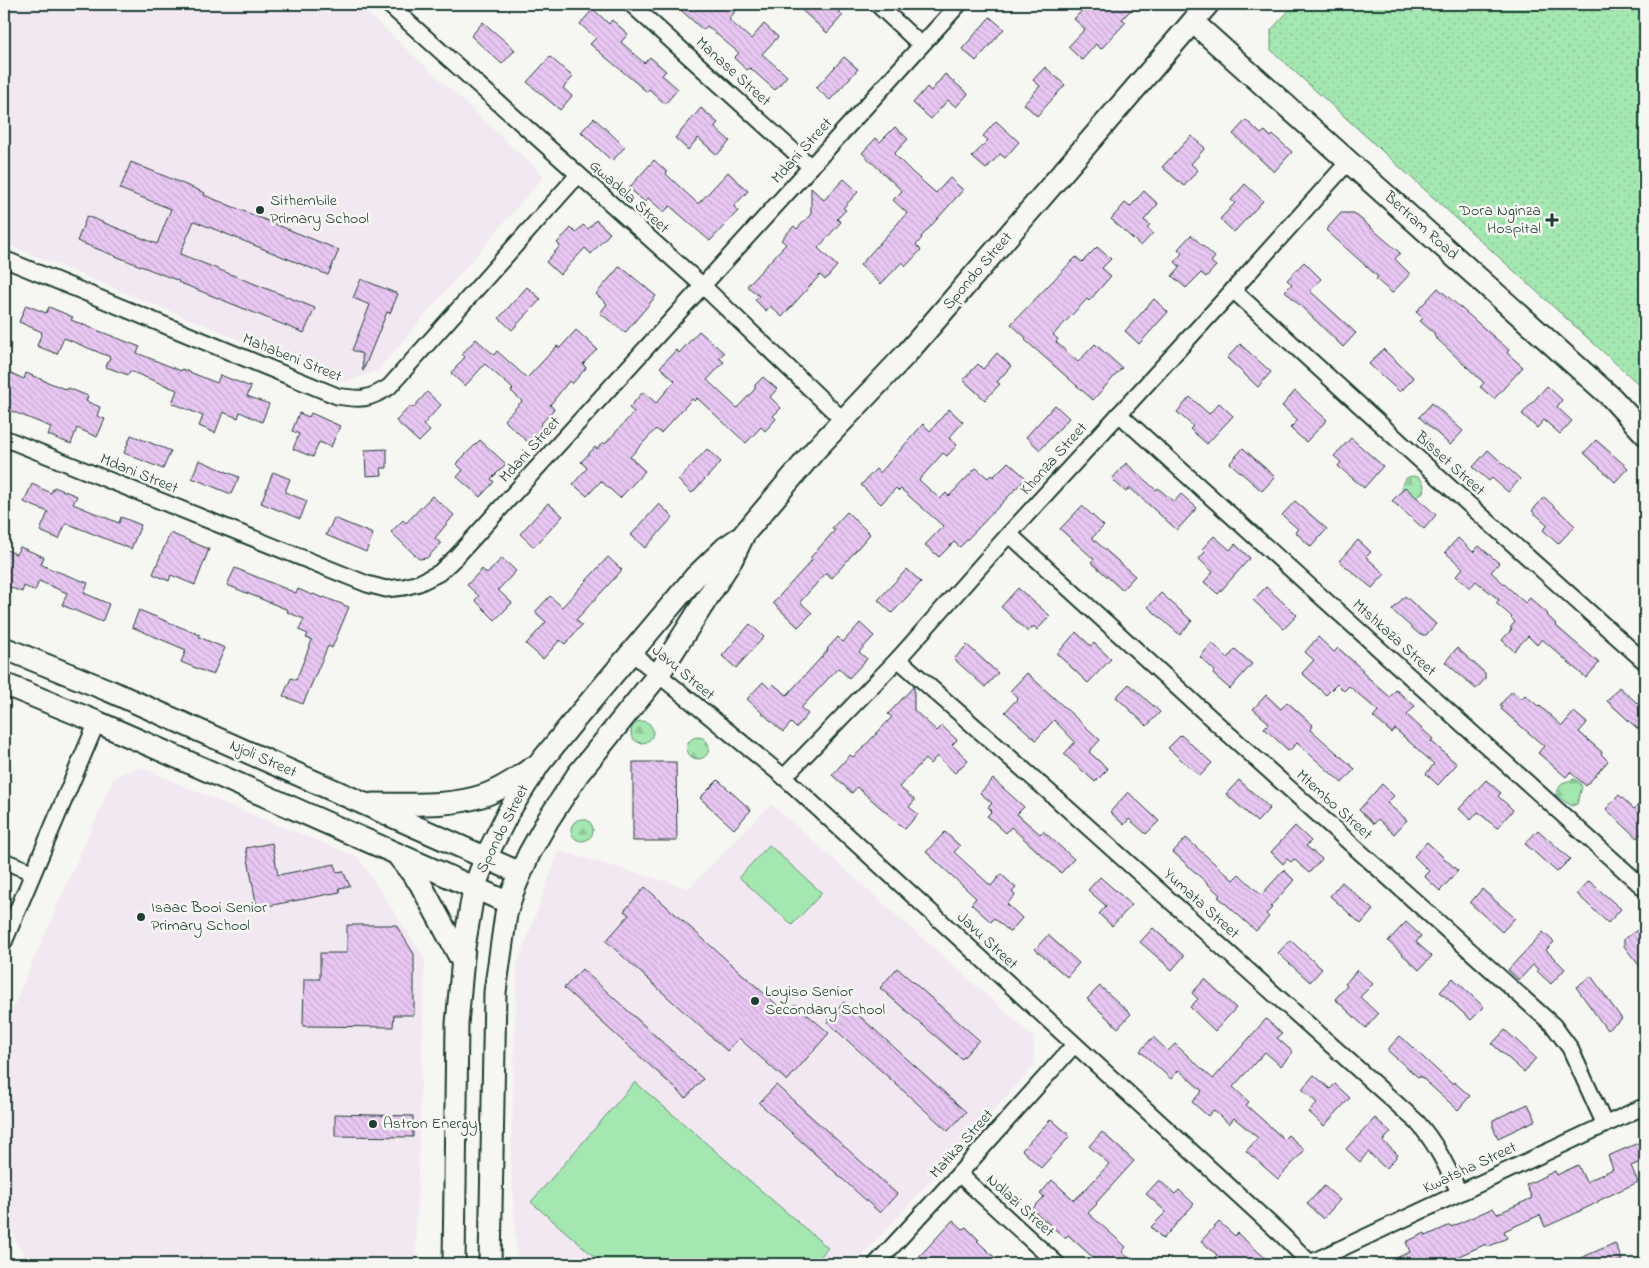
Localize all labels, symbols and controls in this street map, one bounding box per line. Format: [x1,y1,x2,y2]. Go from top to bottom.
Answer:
street label: Manase Street [690,31,777,113]
street label: Mdani Street [766,112,839,190]
street label: Gwadela Street [583,154,675,240]
street label: Bertram Road [1378,185,1464,266]
place label: Sithembile Primary School [270,189,369,231]
place label: Dora Nginza Hospital [1458,199,1541,241]
marker: Sithembile Primary School [254,204,266,216]
marker: Dora Nginza Hospital [1545,213,1559,227]
street label: Spondo Street [937,226,1019,315]
street label: Mahabeni Street [239,327,346,389]
street label: Mdani Street [494,411,567,489]
street label: Khonza Street [1015,417,1094,501]
street label: Bisset Street [1409,425,1491,502]
street label: Mdani Street [96,447,182,501]
street label: Mtshkaza Street [1347,594,1442,683]
street label: Javu Street [646,639,720,707]
street label: Njoli Street [226,734,301,785]
street label: Mtembo Street [1290,764,1378,846]
street label: Spondo Street [470,780,536,878]
street label: Yumata Street [1157,863,1245,945]
place label: Isaac Booi Senior Primary School [151,896,267,938]
street label: Javu Street [951,906,1023,976]
marker: Isaac Booi Senior Primary School [135,911,147,923]
place label: Loyiso Senior Secondary School [765,980,885,1022]
marker: Loyiso Senior Secondary School [749,995,761,1007]
street label: Matika Street [924,1103,1000,1184]
place label: Astron Energy [383,1112,477,1136]
marker: Astron Energy [367,1118,379,1130]
street label: Kwatsha Street [1419,1136,1521,1200]
street label: Ndlazi Street [980,1169,1060,1244]

